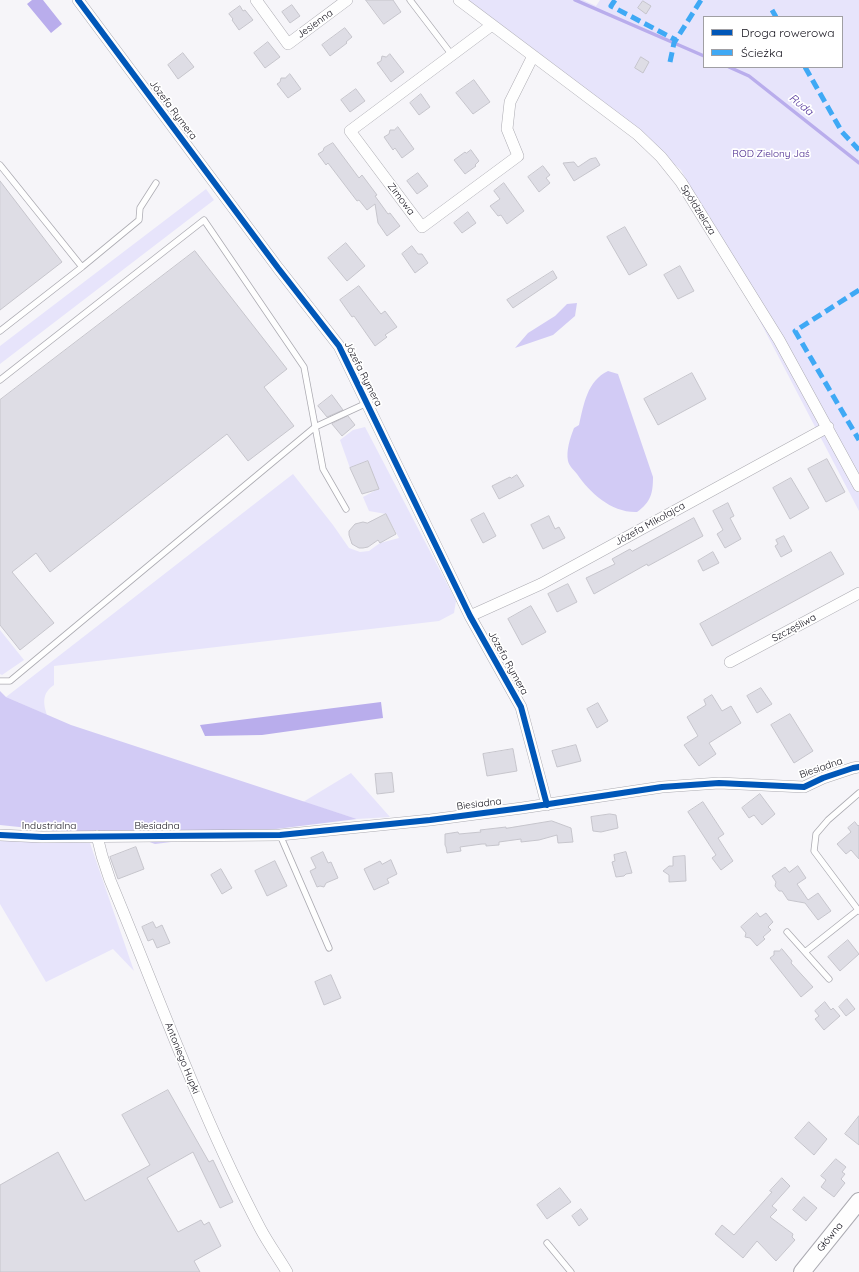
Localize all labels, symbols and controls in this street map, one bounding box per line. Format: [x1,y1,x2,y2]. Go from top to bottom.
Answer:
street label: Jesienna [295,7,335,41]
legend [703,16,843,68]
text: Droga rowerowa [741,25,835,40]
text: Ścieżka [741,45,783,60]
street label: Józefa Rymera [147,78,199,142]
water label: Ruda [786,91,816,119]
park label: ROD Zielony Jaś [732,148,810,160]
street label: Zimowa [385,180,417,218]
street label: Spółdzielcza [678,183,718,237]
street label: Józefa Rymera [341,339,385,409]
street label: Józefa Mikołajca [613,500,687,548]
street label: Szczęśliwa [770,611,818,645]
street label: Józefa Rymera [485,629,531,697]
street label: Biesiadna [798,755,844,781]
street label: Biesiadna [456,795,502,813]
street label: Industrialna [22,820,76,832]
street label: Biesiadna [134,820,180,832]
street label: Antoniego Hupki [162,1020,202,1096]
street label: Główna [814,1220,846,1254]

